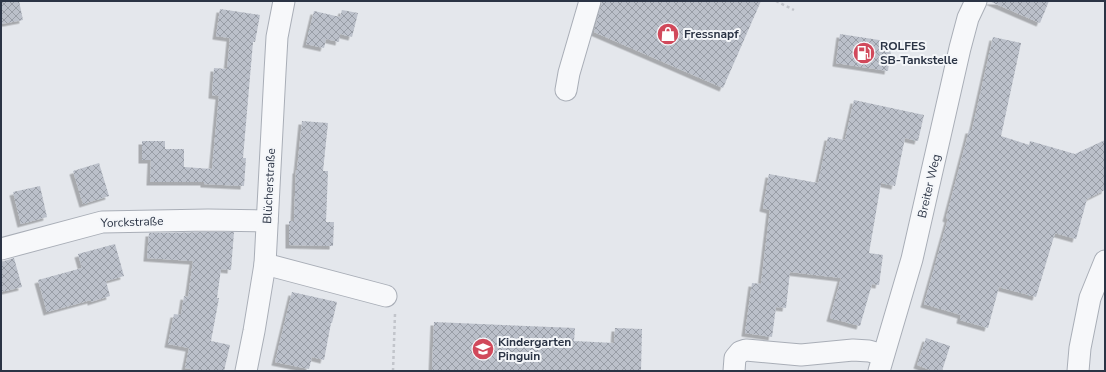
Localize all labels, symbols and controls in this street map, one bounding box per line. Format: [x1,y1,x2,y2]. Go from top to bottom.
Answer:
shop icon: Fressnapf [655,21,681,47]
place label: Fressnapf [684,26,739,42]
place label: ROLFES SB-Tankstelle [880,38,958,68]
fuel station icon: ROLFES SB-Tankstelle [851,40,877,66]
street label: Blücherstraße [259,148,279,224]
street label: Breiter Weg [914,152,944,220]
street label: Yorckstraße [99,213,164,231]
place label: Kindergarten Pinguin [498,334,571,364]
school or university icon: Kindergarten Pinguin [470,336,496,362]

